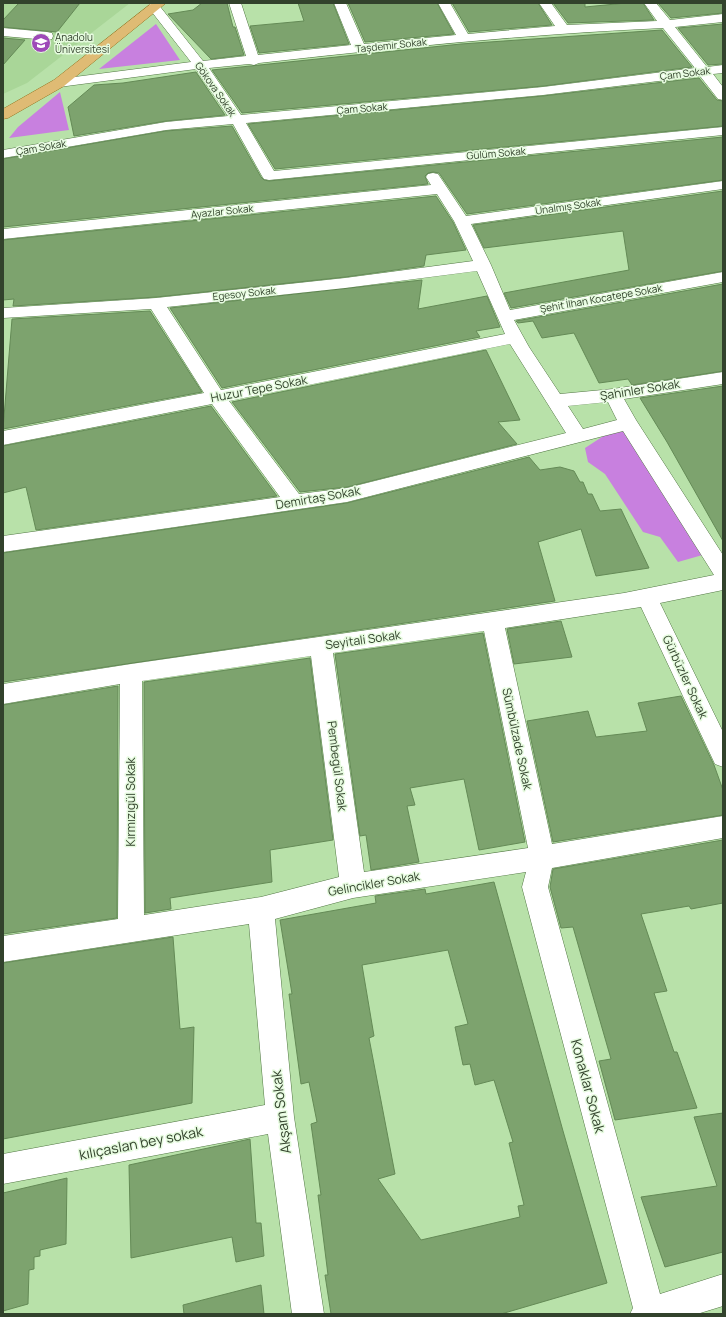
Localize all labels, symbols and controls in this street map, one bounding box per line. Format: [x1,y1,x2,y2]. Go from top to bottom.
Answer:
place label: Anadolu Üniversitesi [55,30,109,56]
school or university icon: Anadolu Üniversitesi [30,32,52,54]
street label: Taşdemir Sokak [355,34,428,56]
street label: Gökova Sokak [192,59,241,120]
street label: Çam Sokak [659,63,712,83]
street label: Çam Sokak [336,99,389,117]
street label: Çam Sokak [15,136,68,158]
street label: Gülüm Sokak [466,143,527,163]
street label: Ünalmış Sokak [534,194,603,218]
street label: Ayazlar Sokak [190,201,255,221]
street label: Şehit İlhan Kocatepe Sokak [539,280,664,316]
street label: Egesoy Sokak [212,283,277,303]
street label: Huzur Tepe Sokak [209,371,310,406]
street label: Şahinler Sokak [599,375,682,404]
street label: Demirtaş Sokak [274,482,362,513]
street label: Seyitali Sokak [324,626,403,653]
street label: Gürbüzler Sokak [659,632,713,722]
street label: Sümbülzade Sokak [498,686,537,793]
street label: Pembegül Sokak [324,720,352,813]
street label: Kırmızıgül Sokak [122,757,139,846]
street label: Gelincikler Sokak [327,867,422,900]
street label: Konaklar Sokak [567,1037,610,1136]
street label: Akşam Sokak [266,1068,295,1155]
street label: kılıçaslan bey sokak [77,1121,205,1164]

